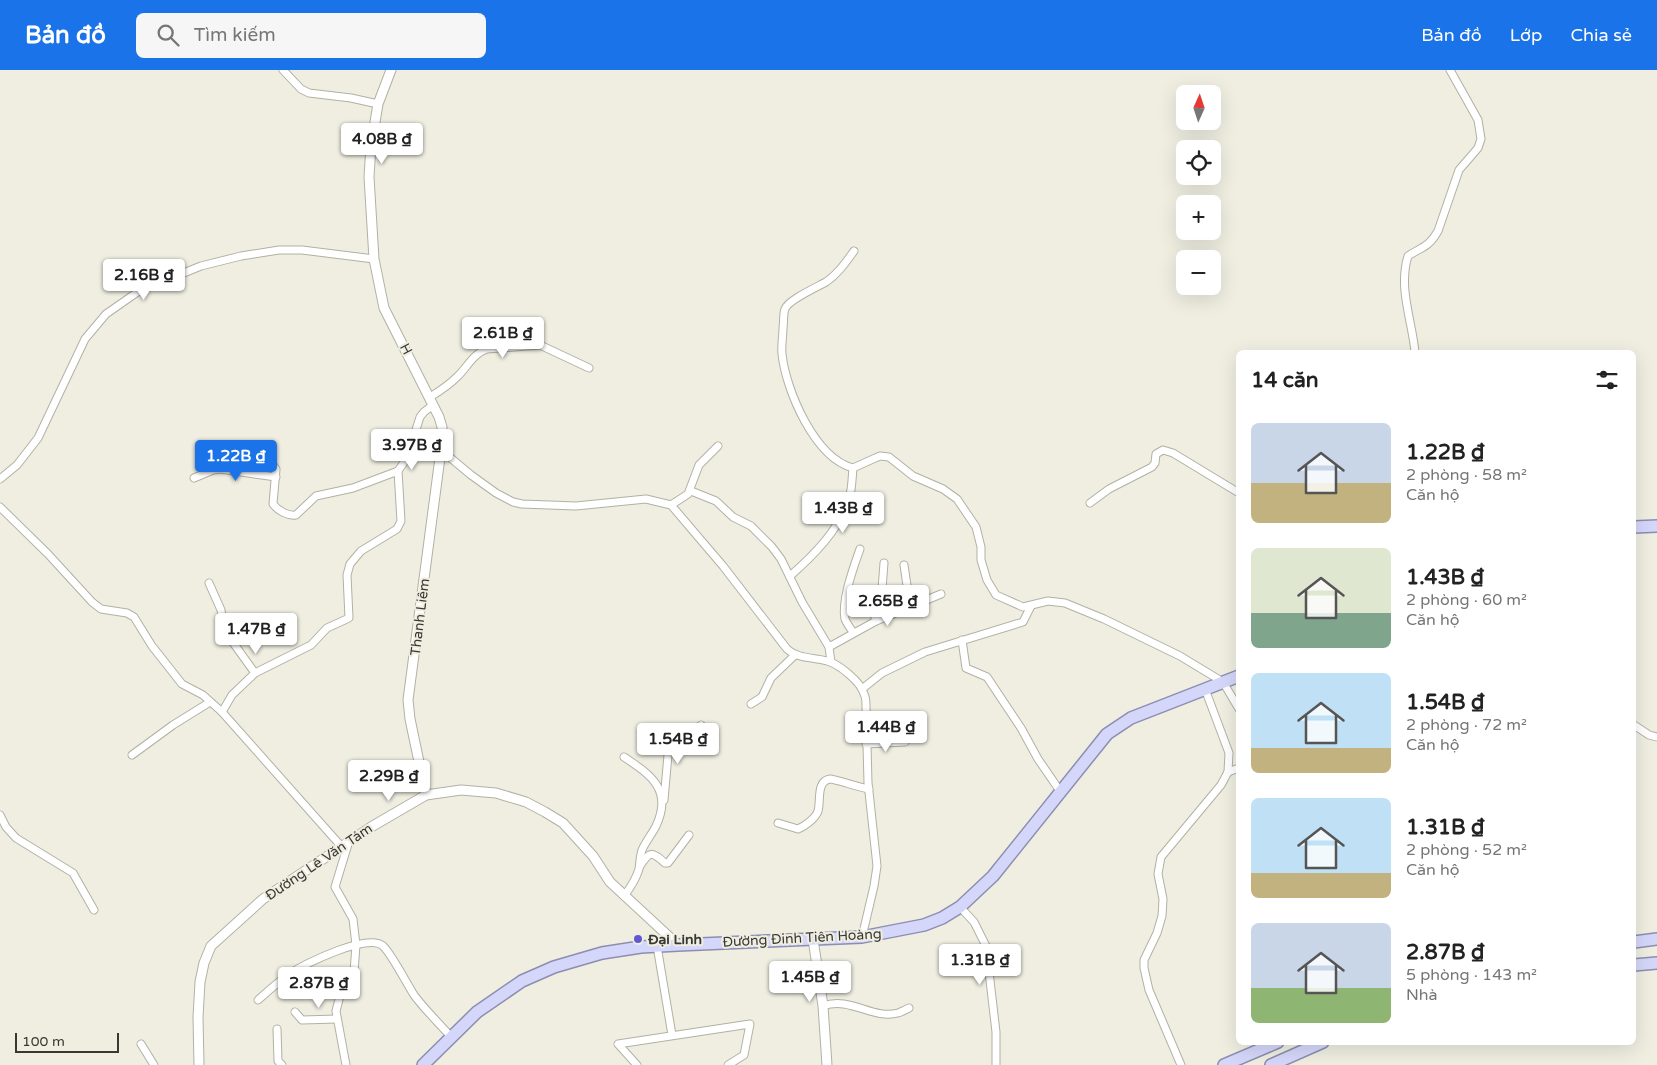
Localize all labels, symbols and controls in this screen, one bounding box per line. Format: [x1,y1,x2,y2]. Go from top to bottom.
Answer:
search box [136,13,486,58]
text: Bản đồ [25,21,106,50]
icon: search [154,21,182,49]
text: Tìm kiếm [194,24,276,46]
text: Bản đồ [1421,24,1482,46]
text: Lớp [1510,24,1542,46]
text: Chia sẻ [1570,24,1632,46]
north arrow [1176,85,1221,130]
map controls [1176,85,1221,295]
pin: 4.08B ₫ [336,122,428,165]
text: 4.08B ₫ [352,129,412,149]
button: locate [1176,140,1221,185]
button: + [1176,195,1221,240]
button: − [1176,250,1221,295]
pin: 2.16B ₫ [98,258,190,301]
text: 2.16B ₫ [114,265,174,285]
pin: 2.61B ₫ [457,316,549,359]
text: 2.61B ₫ [473,323,533,343]
street label: H [396,340,416,358]
icon: filters [1593,366,1621,394]
text: 14 căn [1251,368,1319,393]
pin: 3.97B ₫ [366,428,458,471]
text: 3.97B ₫ [382,435,442,455]
pin: 1.22B ₫ [190,440,282,482]
text: 1.22B ₫ [1406,440,1485,465]
icon: home [1291,443,1351,503]
text: 1.22B ₫ [206,446,266,466]
text: 2 phòng · 58 m² [1406,465,1527,485]
text: Căn hộ [1406,485,1460,505]
pin: 1.43B ₫ [797,492,889,534]
text: 1.43B ₫ [813,498,873,518]
text: 1.43B ₫ [1406,565,1484,590]
icon: home [1291,568,1351,628]
street label: Thanh Liêm [407,577,433,657]
pin: 2.65B ₫ [842,584,934,627]
text: 2 phòng · 60 m² [1406,590,1527,610]
text: 2.65B ₫ [858,591,918,611]
text: Căn hộ [1406,610,1460,630]
pin: 1.47B ₫ [210,612,302,655]
text: 1.47B ₫ [226,619,286,639]
text: 1.54B ₫ [1406,690,1485,715]
icon: home [1291,693,1351,753]
pin: 1.44B ₫ [840,710,932,753]
text: 2 phòng · 72 m² [1406,715,1527,735]
text: 1.44B ₫ [856,717,916,737]
pin: 1.54B ₫ [632,722,724,765]
text: 1.54B ₫ [648,729,708,749]
text: Căn hộ [1406,735,1460,755]
pin: 2.29B ₫ [343,760,435,802]
text: 2.29B ₫ [359,766,419,786]
text: 1.31B ₫ [1406,815,1485,840]
icon: home [1291,818,1351,878]
street label: Đường Lê Văn Tám [262,820,376,904]
text: 2 phòng · 52 m² [1406,840,1527,860]
text: Căn hộ [1406,860,1460,880]
street label: Đường Đinh Tiên Hoàng [722,925,882,951]
place label: Đại Linh [647,931,702,948]
marker: Đại Linh [632,933,644,945]
text: 2.87B ₫ [1406,940,1485,965]
icon: home [1291,943,1351,1003]
pin: 1.31B ₫ [934,944,1026,986]
text: 1.31B ₫ [950,950,1010,970]
pin: 1.45B ₫ [764,960,856,1003]
text: 5 phòng · 143 m² [1406,965,1537,985]
pin: 2.87B ₫ [273,966,365,1009]
text: 1.45B ₫ [780,967,840,987]
text: 2.87B ₫ [289,973,349,993]
text: Nhà [1406,985,1437,1005]
scale bar [15,1030,119,1053]
text: 100 m [22,1033,65,1050]

